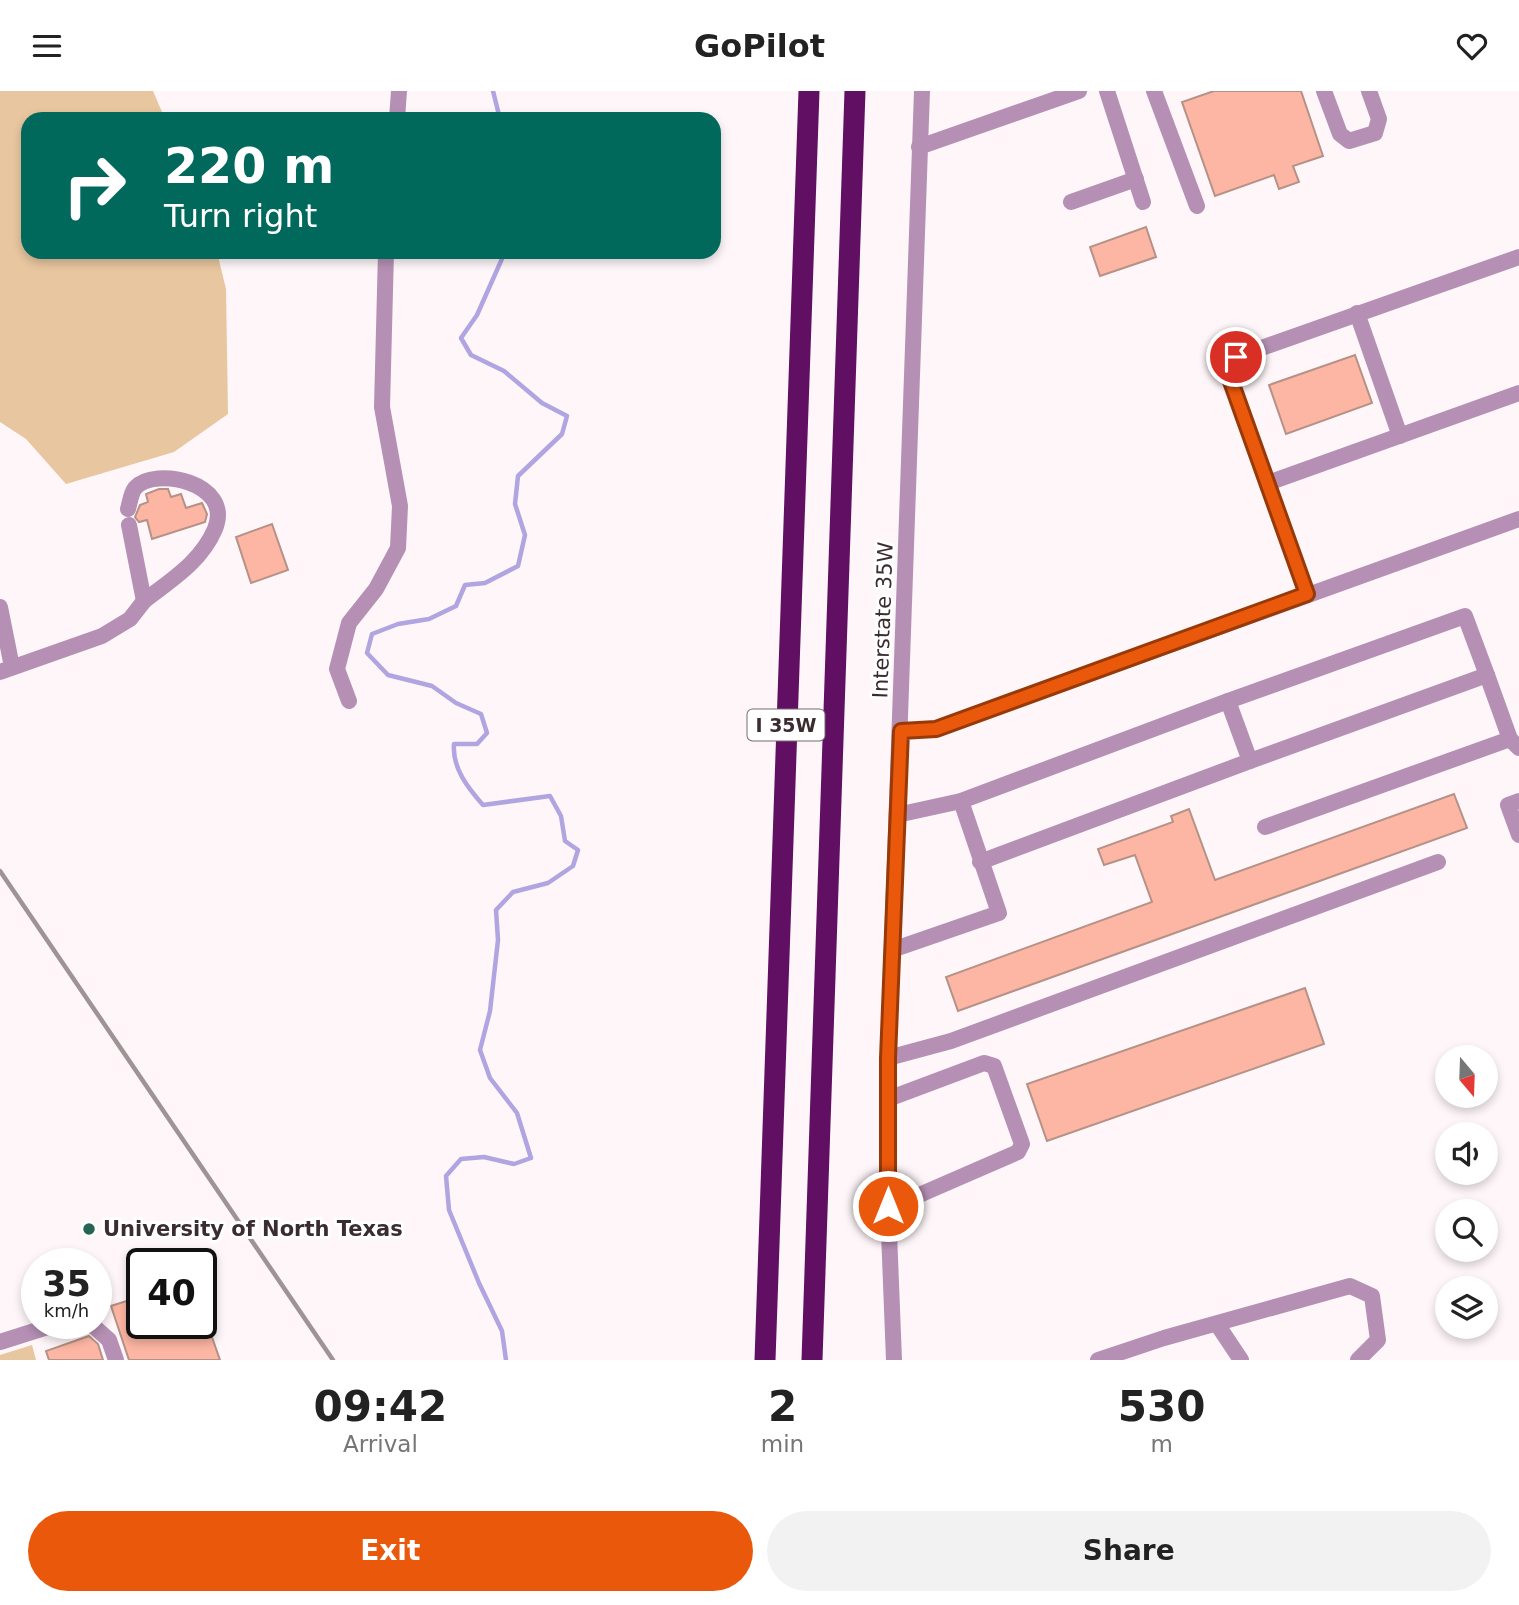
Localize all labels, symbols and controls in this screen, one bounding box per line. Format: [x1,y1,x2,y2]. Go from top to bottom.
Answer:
icon: menu [28,27,66,65]
text: GoPilot [694,27,825,65]
icon: heart [1453,27,1491,65]
text: 220 m [164,138,334,195]
icon: right [49,140,140,231]
text: Turn right [164,197,317,235]
pin [1206,327,1266,387]
icon: arrive [1217,338,1255,376]
street label: Interstate 35W [868,541,898,699]
road number: I 35W [748,709,824,741]
north arrow [1435,1045,1498,1108]
map controls [1435,1045,1498,1339]
button: sound [1435,1122,1498,1185]
position arrow [851,1169,925,1243]
button: search [1435,1199,1498,1262]
place label: University of North Texas [103,1217,403,1241]
marker: University of North Texas [81,1221,97,1237]
speed limit sign: 40 [126,1248,217,1339]
text: 35 [42,1264,91,1304]
button: layers [1435,1276,1498,1339]
text: km/h [44,1300,89,1321]
text: 09:42 [314,1382,447,1431]
text: 2 [768,1382,797,1431]
text: 530 [1118,1382,1205,1431]
text: Arrival [343,1431,418,1457]
text: min [761,1431,804,1457]
text: m [1150,1431,1173,1457]
button: Exit [28,1511,753,1591]
button: Share [767,1511,1491,1591]

